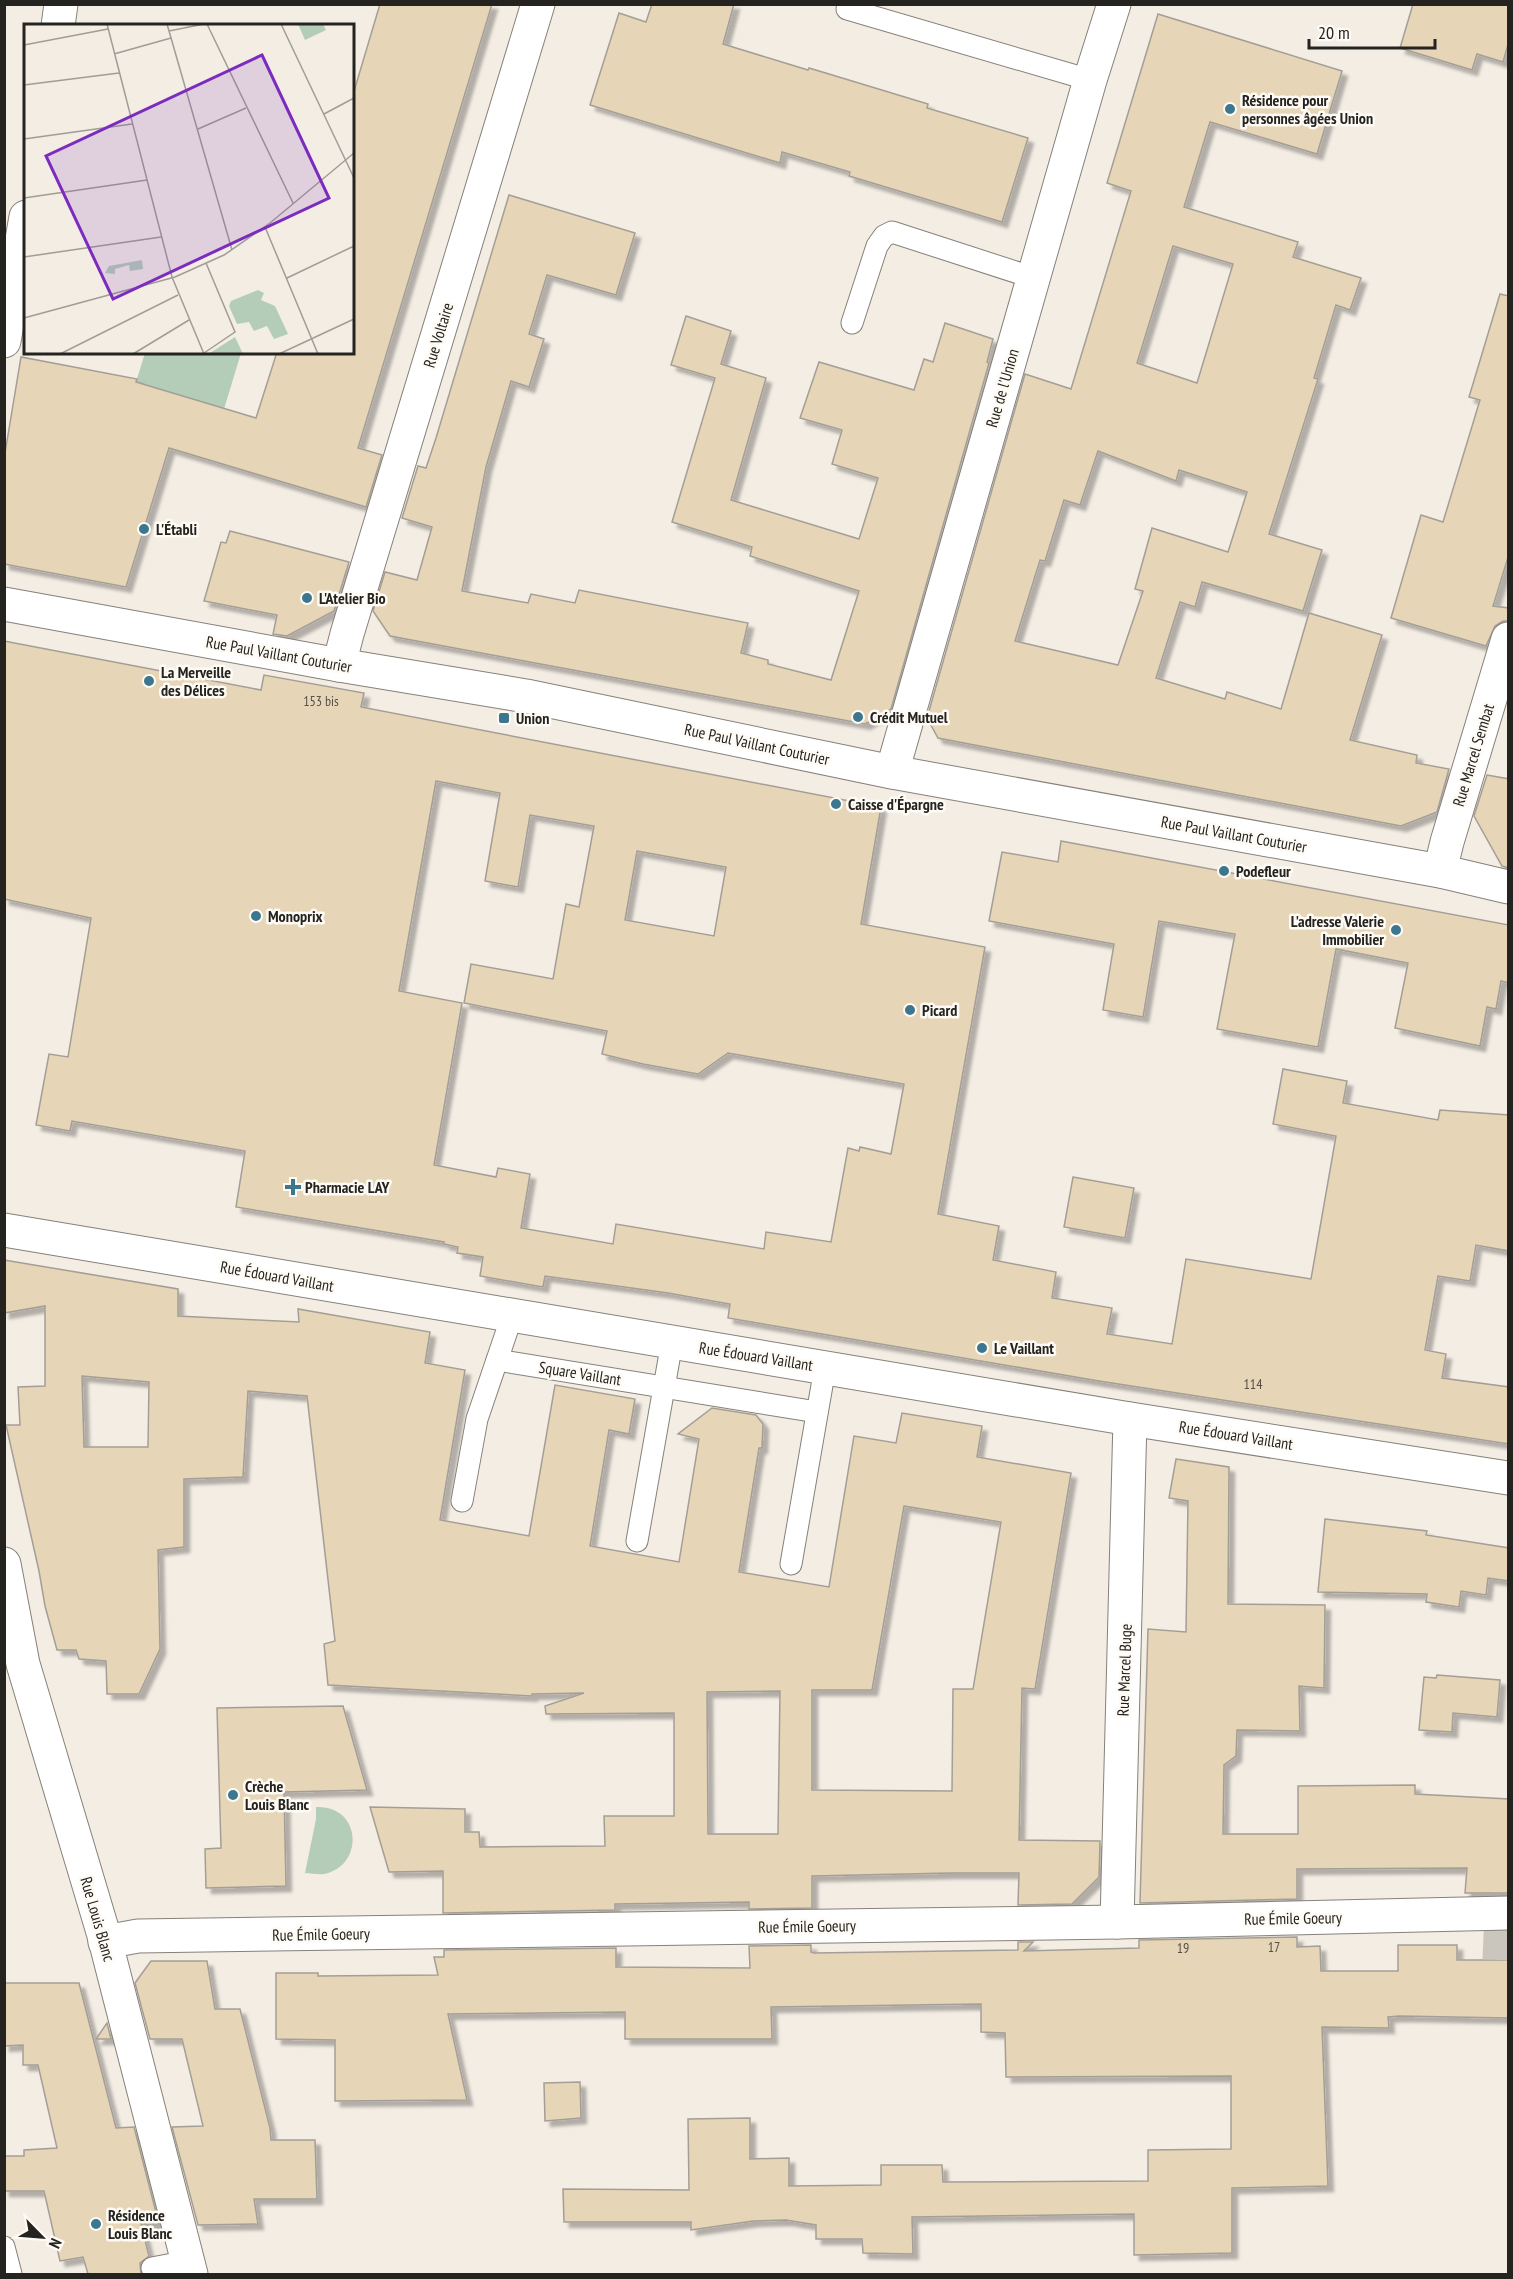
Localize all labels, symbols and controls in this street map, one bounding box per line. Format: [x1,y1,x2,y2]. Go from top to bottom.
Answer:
scale bar [1309,12,1435,50]
text: 20 m [1318,21,1350,44]
inset map [24,24,354,354]
place label: Résidence pour personnes âgées Union [1242,90,1373,128]
marker: Résidence pour personnes âgées Union [1223,102,1237,116]
street label: Rue Voltaire [419,300,457,370]
street label: Rue de l'Union [981,346,1023,430]
place label: L'Établi [156,519,197,539]
marker: L'Établi [137,522,151,536]
place label: L'Atelier Bio [319,588,386,608]
marker: L'Atelier Bio [300,591,314,605]
street label: Rue Paul Vaillant Couturier [205,631,354,677]
place label: La Merveille des Délices [161,662,231,700]
marker: La Merveille des Délices [142,674,156,688]
house number: 153 bis [303,692,339,710]
street label: Rue Marcel Sembat [1448,701,1498,809]
place label: Crédit Mutuel [870,707,948,727]
place label: Union [516,708,549,728]
marker: Crédit Mutuel [851,710,865,724]
marker: Union [497,711,511,725]
street label: Rue Paul Vaillant Couturier [683,719,832,769]
place label: Caisse d'Épargne [848,794,944,814]
marker: Caisse d'Épargne [829,797,843,811]
street label: Rue Paul Vaillant Couturier [1160,811,1309,857]
place label: Podefleur [1236,861,1291,881]
marker: Podefleur [1217,864,1231,878]
place label: Monoprix [268,906,323,926]
marker: Monoprix [249,909,263,923]
place label: L'adresse Valerie Immobilier [1291,911,1384,949]
marker: L'adresse Valerie Immobilier [1389,923,1403,937]
place label: Picard [922,1000,957,1020]
marker: Picard [903,1003,917,1017]
place label: Pharmacie LAY [305,1177,389,1197]
marker: Pharmacie LAY [286,1180,300,1194]
street label: Rue Édouard Vaillant [219,1256,336,1296]
street label: Rue Édouard Vaillant [698,1337,815,1375]
place label: Le Vaillant [994,1338,1054,1358]
marker: Le Vaillant [975,1341,989,1355]
street label: Square Vaillant [537,1357,623,1389]
house number: 114 [1244,1375,1263,1393]
street label: Rue Édouard Vaillant [1178,1416,1295,1454]
street label: Rue Marcel Buge [1112,1623,1136,1717]
place label: Crèche Louis Blanc [245,1776,310,1814]
marker: Crèche Louis Blanc [226,1788,240,1802]
street label: Rue Louis Blanc [76,1874,120,1964]
street label: Rue Émile Goeury [1244,1907,1342,1929]
street label: Rue Émile Goeury [758,1915,856,1937]
street label: Rue Émile Goeury [272,1923,370,1945]
house number: 17 [1268,1938,1280,1956]
house number: 19 [1177,1939,1189,1957]
place label: Résidence Louis Blanc [108,2205,173,2243]
north arrow [12,2207,72,2267]
marker: Résidence Louis Blanc [89,2217,103,2231]
text: N [45,2235,66,2251]

